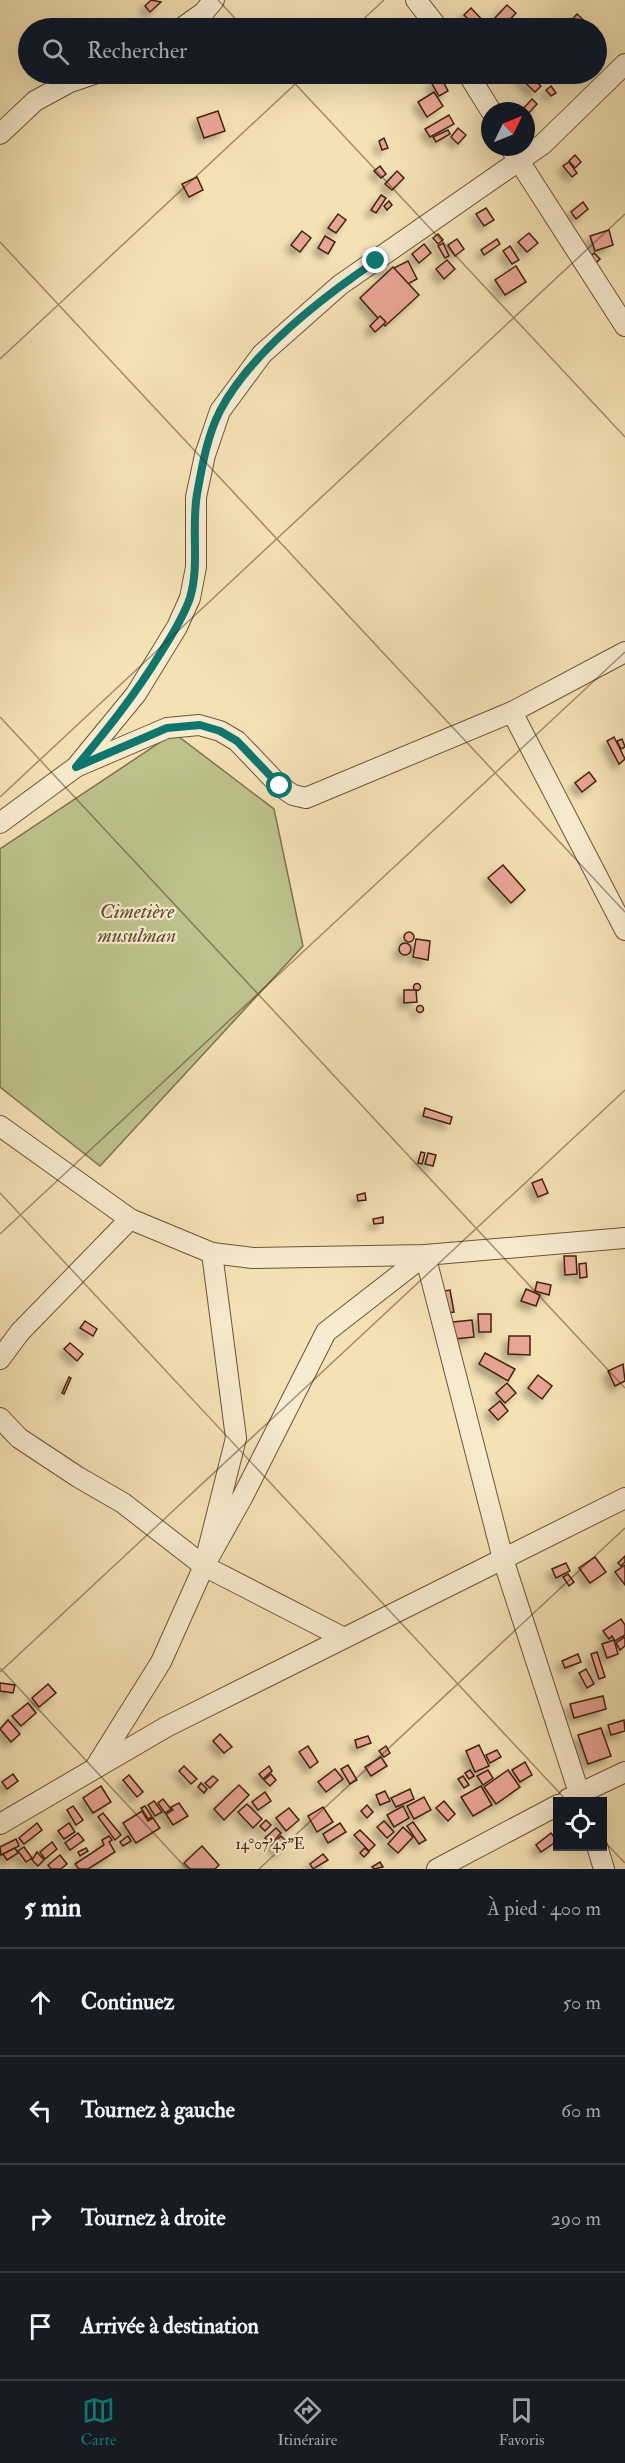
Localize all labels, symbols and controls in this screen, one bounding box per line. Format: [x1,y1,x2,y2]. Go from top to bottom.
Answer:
search box [18,18,607,84]
icon: search [39,35,72,68]
text: Rechercher [87,37,187,65]
north arrow [481,102,535,156]
route end [362,247,388,273]
route start [266,772,292,798]
park label: Cimetière musulman [98,898,176,949]
map controls [553,1797,607,1851]
button: locate [553,1797,607,1851]
text: 14°07'45"E [235,1835,305,1854]
text: 5 min [24,1892,81,1924]
text: À pied · 400 m [487,1896,601,1921]
icon: ahead [24,1986,57,2019]
text: Continuez [81,1988,174,2016]
text: 50 m [562,1990,601,2015]
icon: left [24,2094,57,2127]
text: Tournez à gauche [81,2096,235,2124]
text: 60 m [561,2098,601,2123]
icon: right [24,2202,57,2235]
text: Tournez à droite [81,2204,226,2232]
text: 290 m [551,2206,601,2231]
icon: arrive [24,2310,57,2343]
text: Arrivée à destination [81,2312,259,2340]
tab: Carte [80,2394,117,2450]
tab: Itinéraire [277,2394,337,2450]
tab: Favoris [498,2394,545,2450]

